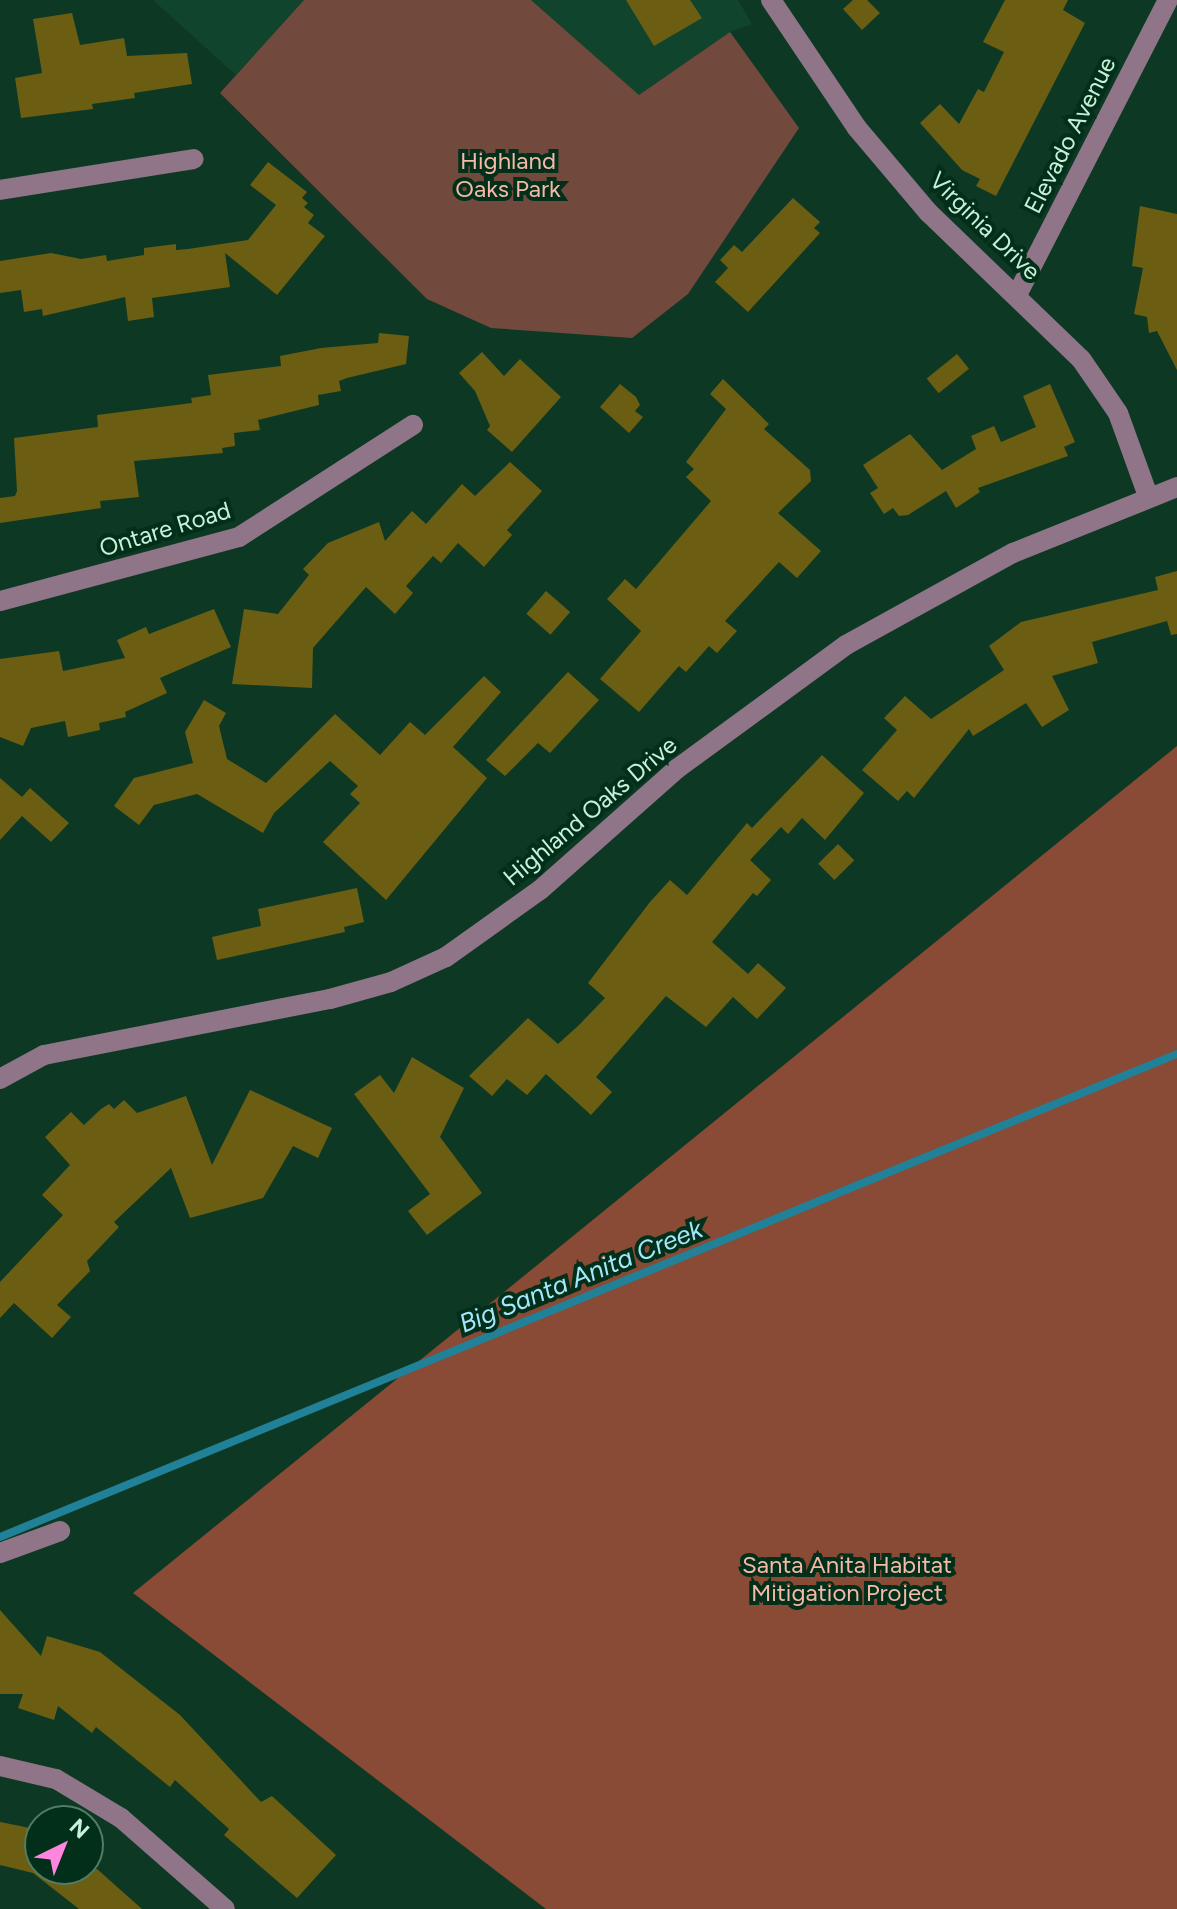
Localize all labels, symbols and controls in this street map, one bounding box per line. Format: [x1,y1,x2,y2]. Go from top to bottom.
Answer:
street label: Elevado Avenue [1018,52,1122,218]
park label: Highland Oaks Park [455,147,561,203]
street label: Virginia Drive [924,166,1046,286]
street label: Ontare Road [96,495,234,563]
street label: Highland Oaks Drive [498,730,682,892]
water label: Big Santa Anita Creek [455,1214,707,1340]
park label: Santa Anita Habitat Mitigation Project [742,1551,952,1607]
north arrow [24,1805,104,1885]
text: N [64,1813,95,1844]

